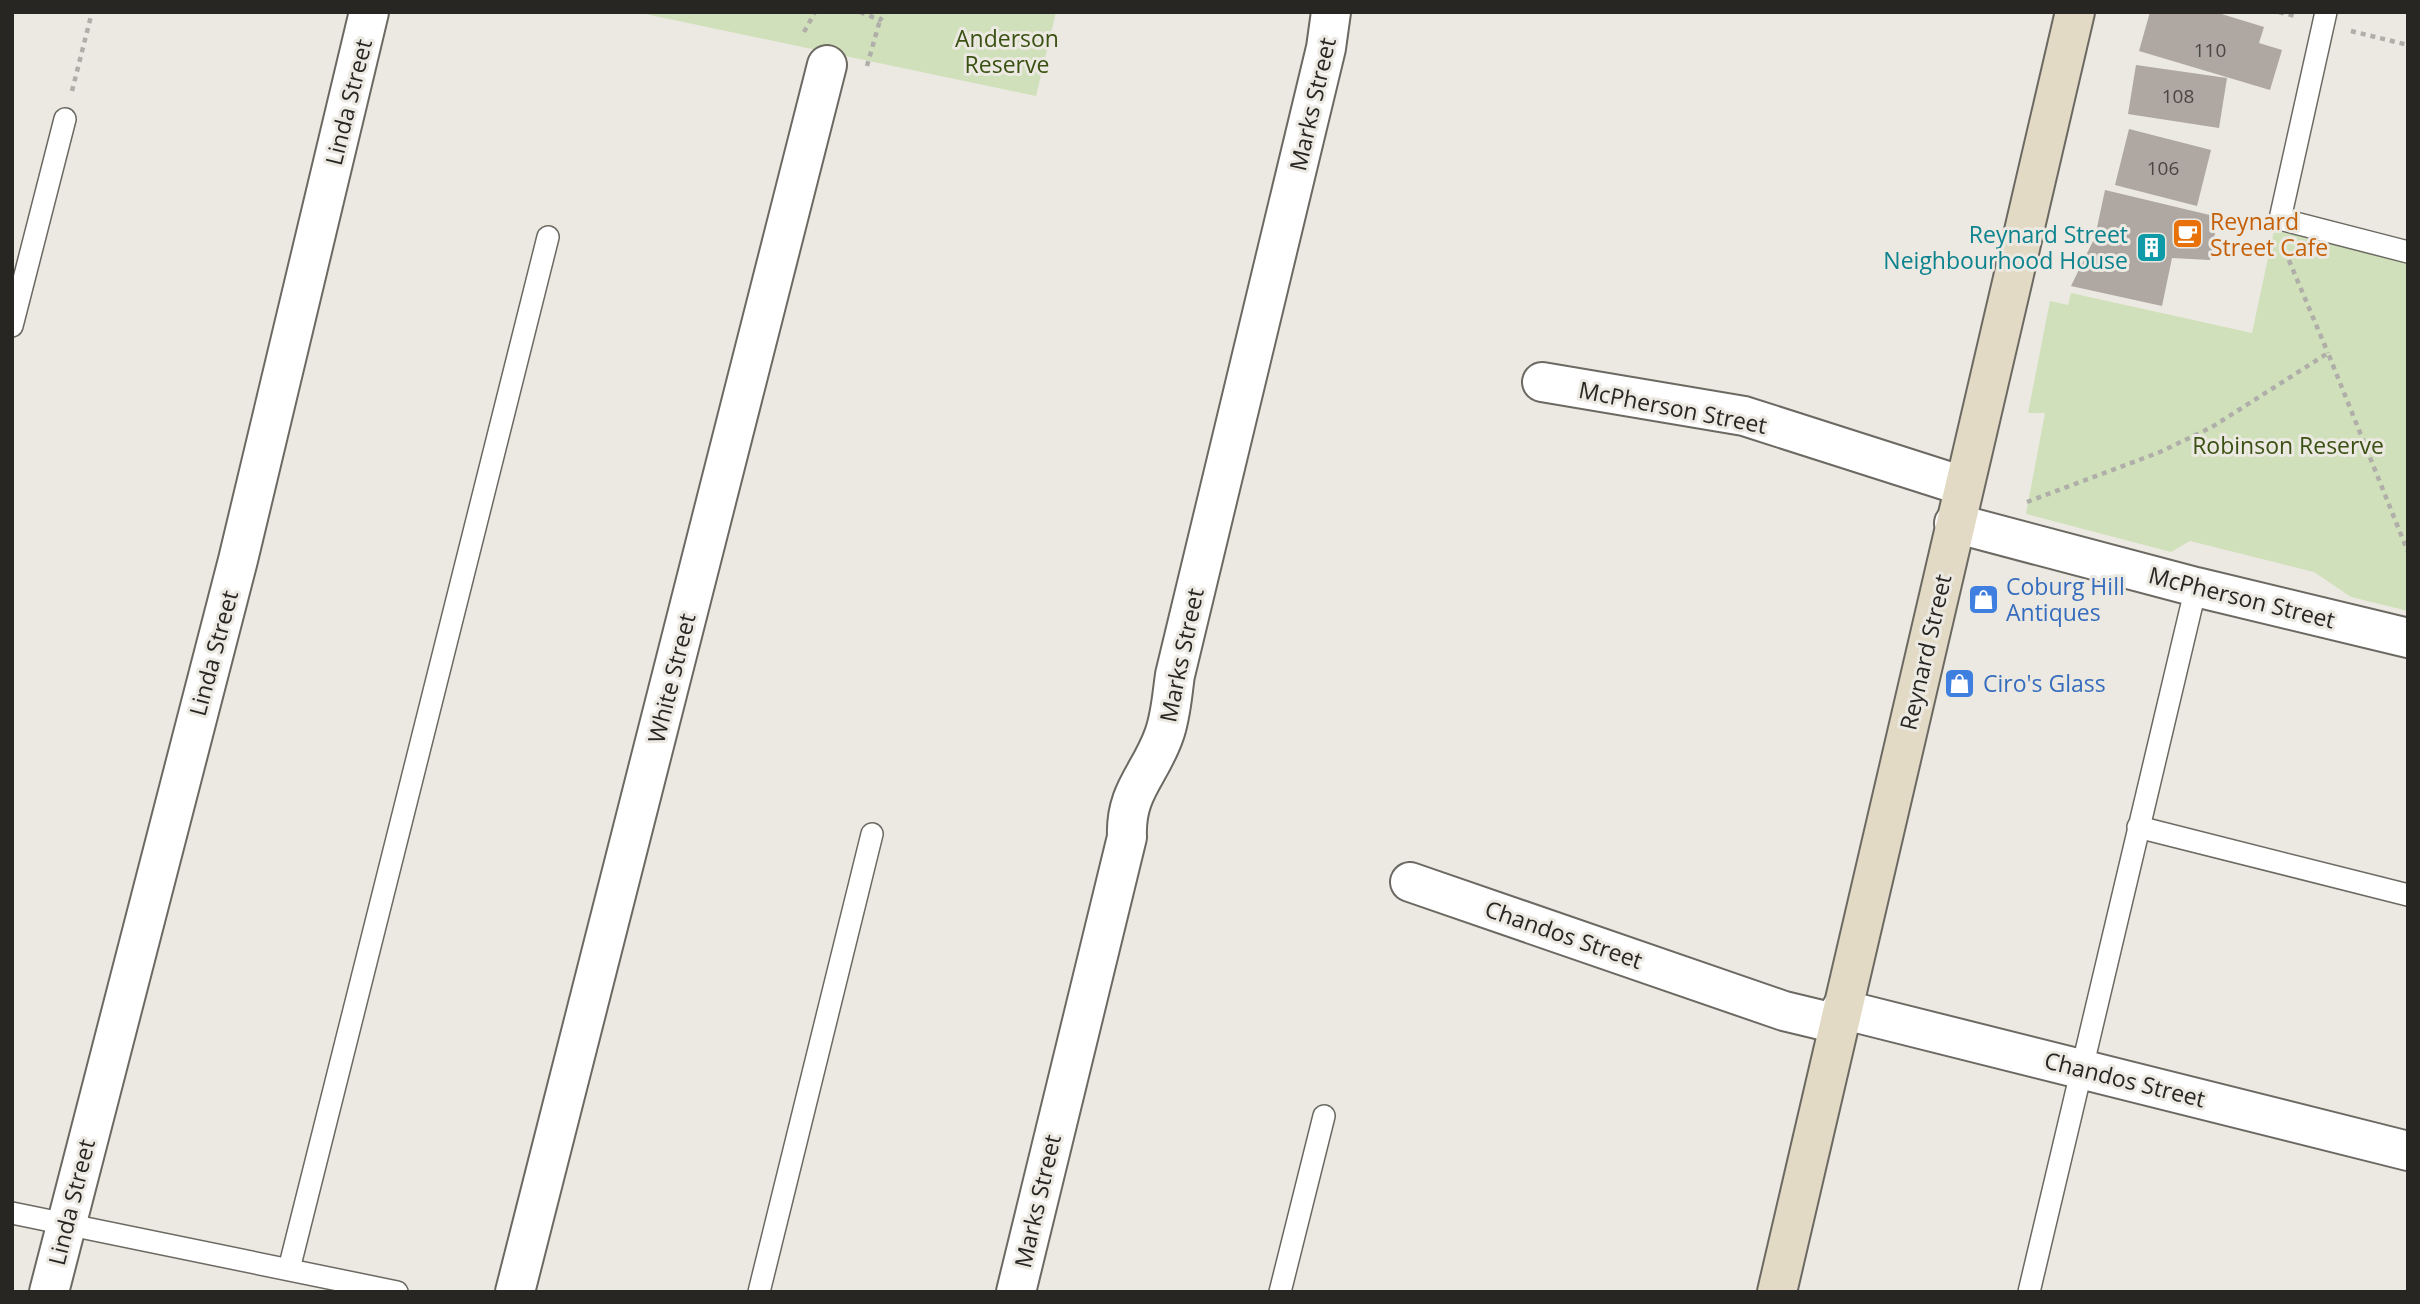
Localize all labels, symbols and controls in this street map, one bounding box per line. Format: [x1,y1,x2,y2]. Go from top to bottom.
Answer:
park label: Anderson Reserve [955,22,1059,80]
street label: Marks Street [1281,34,1343,174]
street label: Linda Street [317,36,379,168]
house number: 110 [2194,37,2226,63]
house number: 108 [2162,83,2194,109]
house number: 106 [2147,155,2179,181]
place label: Reynard Street Cafe [2210,205,2328,263]
cafe icon: Reynard Street Cafe [2170,217,2204,251]
place label: Reynard Street Neighbourhood House [1883,218,2128,276]
building icon: Reynard Street Neighbourhood House [2134,230,2168,264]
street label: McPherson Street [1576,373,1770,441]
park label: Robinson Reserve [2192,429,2384,461]
street label: McPherson Street [2145,558,2339,636]
place label: Coburg Hill Antiques [2006,570,2125,628]
street label: Reynard Street [1892,571,1958,733]
shop icon: Coburg Hill Antiques [1966,582,2000,616]
street label: Marks Street [1151,585,1211,725]
street label: Linda Street [181,587,245,719]
street label: White Street [639,610,703,746]
shop icon: Ciro's Glass [1943,666,1977,700]
place label: Ciro's Glass [1983,667,2106,699]
street label: Chandos Street [1481,892,1647,976]
street label: Chandos Street [2041,1044,2209,1114]
street label: Marks Street [1006,1131,1068,1271]
street label: Linda Street [40,1136,102,1268]

